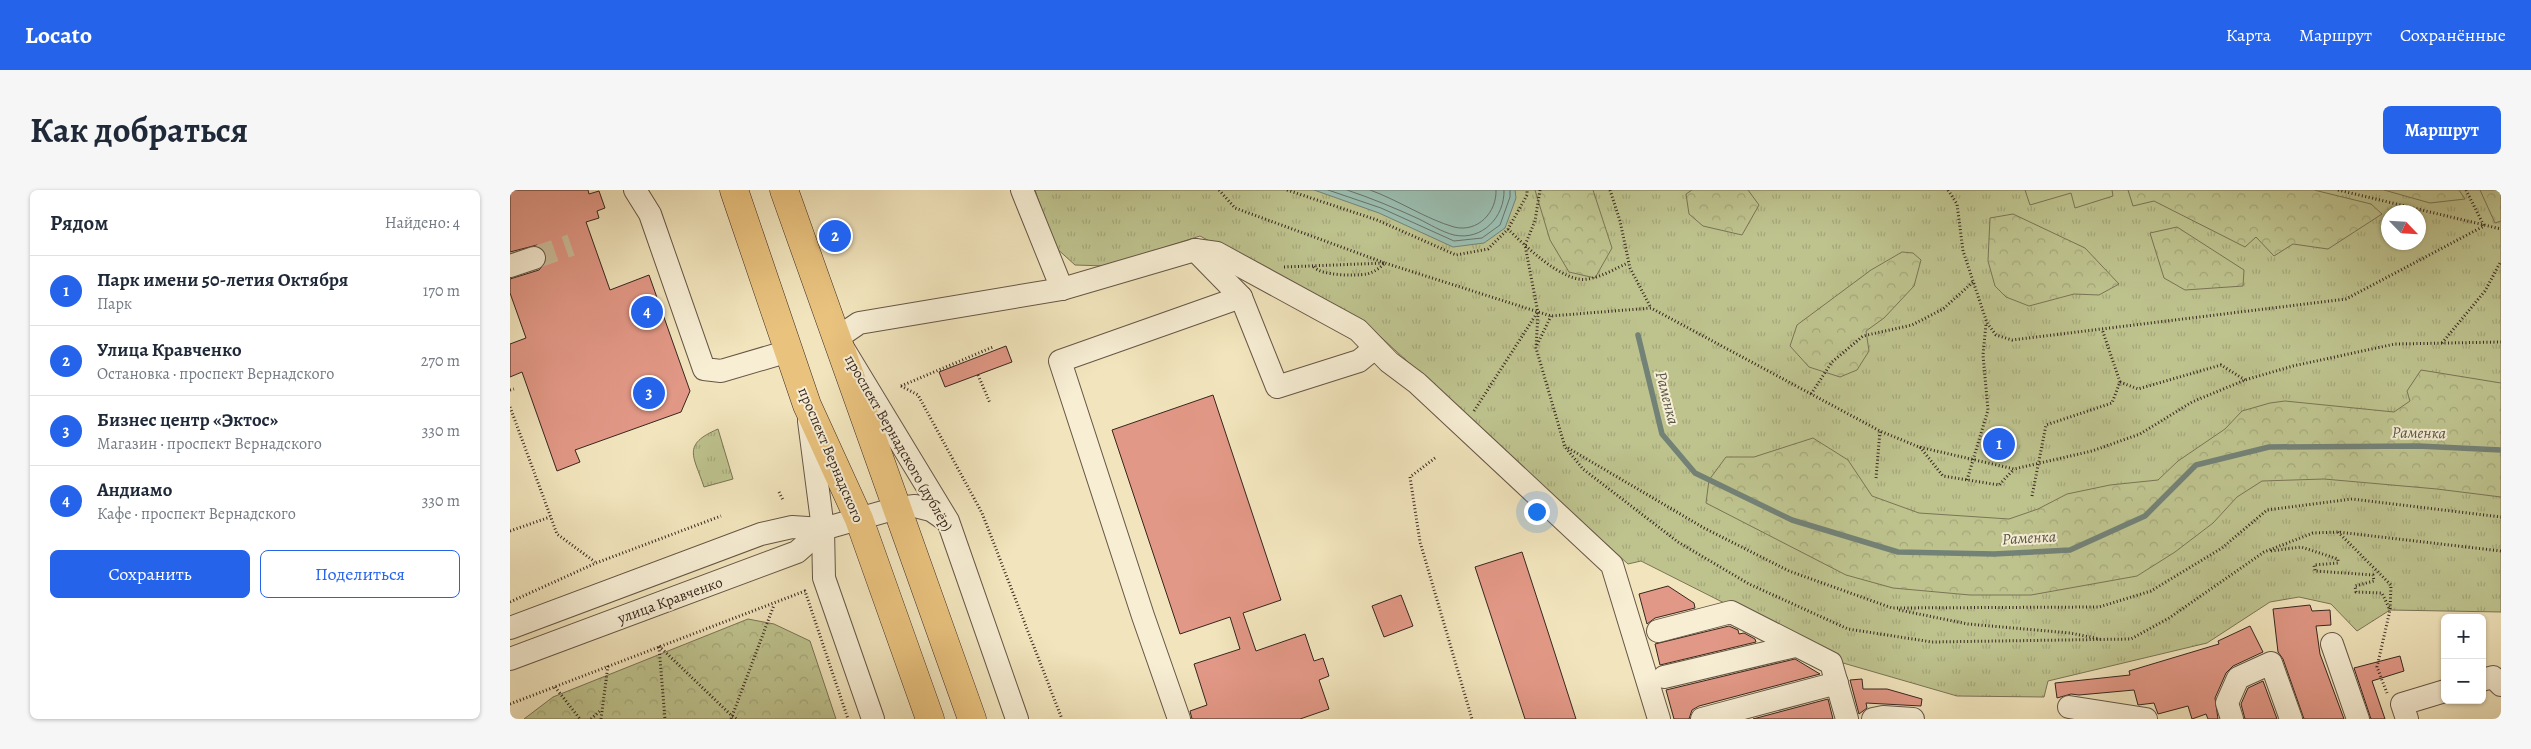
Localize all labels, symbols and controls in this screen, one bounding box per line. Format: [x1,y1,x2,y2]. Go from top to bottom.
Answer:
text: Locato [25,19,92,51]
text: Карта [2226,23,2271,47]
text: Маршрут [2299,23,2372,47]
text: Сохранённые [2400,23,2506,47]
text: Как добраться [30,106,248,154]
button: Маршрут [2383,106,2501,154]
north arrow [2381,205,2426,250]
text: Рядом [50,209,108,237]
text: Найдено: 4 [385,212,460,234]
pin: 2 [819,217,851,255]
text: Парк имени 50-летия Октября [97,267,348,293]
text: 1 [63,280,69,302]
text: 170 m [423,280,460,302]
text: Парк [97,293,132,315]
pin: 4 [631,293,663,331]
text: Улица Кравченко [97,337,242,363]
text: 2 [62,350,70,372]
text: 270 m [421,350,460,372]
street label: проспект Вернадского (дублёр) [840,351,958,535]
text: Остановка · проспект Вернадского [97,363,334,385]
water label: Раменка [1650,369,1684,427]
pin: 3 [633,374,665,412]
street label: проспект Вернадского [793,384,869,526]
text: Бизнес центр «Эктос» [97,407,278,433]
text: 3 [63,420,69,442]
text: 330 m [422,420,460,442]
water label: Раменка [2392,422,2446,444]
pin: 1 [1983,425,2015,463]
text: Магазин · проспект Вернадского [97,433,322,455]
text: Андиамо [97,477,172,503]
text: 4 [62,490,70,512]
text: 330 m [422,490,460,512]
your location [1524,499,1550,525]
text: Кафе · проспект Вернадского [97,503,296,525]
water label: Раменка [2001,526,2057,550]
button: Сохранить [50,550,250,598]
button: Поделиться [260,550,460,598]
street label: улица Кравченко [614,572,725,629]
map controls [2441,614,2486,704]
button: + [2441,614,2486,659]
button: − [2441,659,2486,704]

